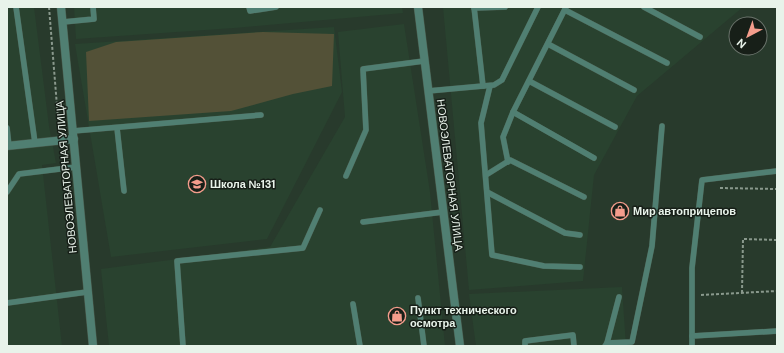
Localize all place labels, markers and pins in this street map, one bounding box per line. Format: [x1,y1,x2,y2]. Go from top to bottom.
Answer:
school or university icon: Школа №131 [187,174,207,194]
place label: Школа №131 [210,177,275,191]
shop icon: Мир автоприцепов [610,201,630,221]
place label: Мир автоприцепов [633,204,736,218]
place label: Пункт технического осмотра [410,303,517,330]
shop icon: Пункт технического осмотра [387,306,407,326]

